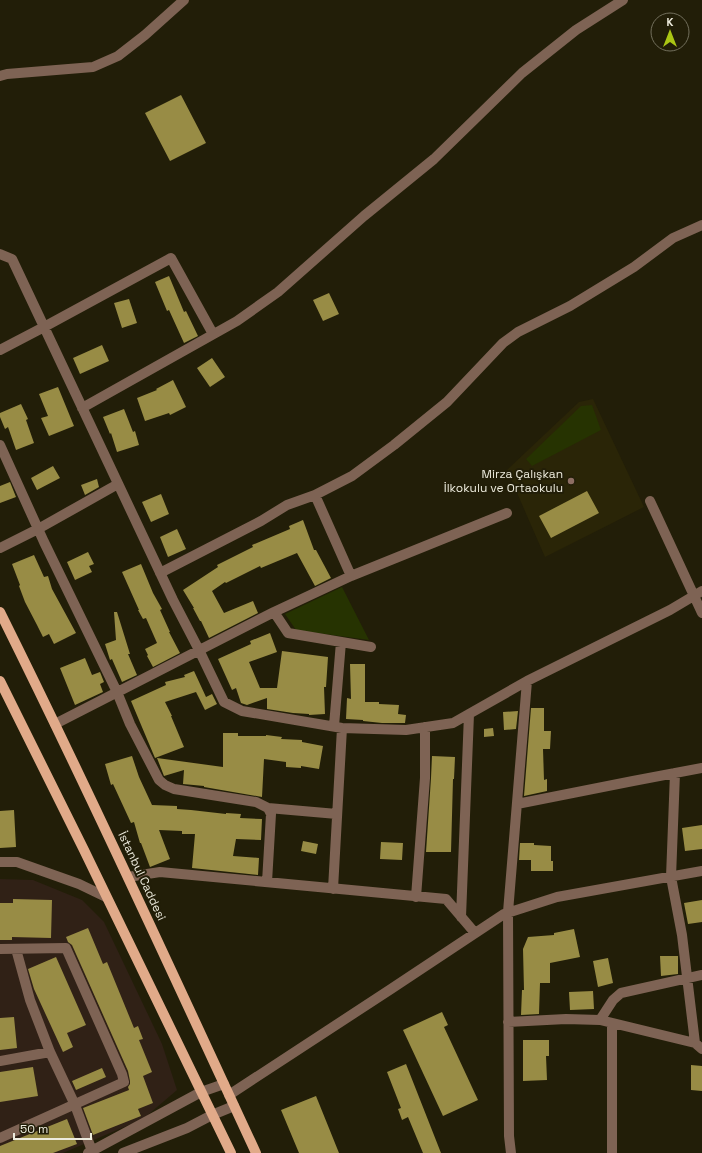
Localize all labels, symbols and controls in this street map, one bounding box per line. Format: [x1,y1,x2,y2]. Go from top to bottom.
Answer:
north arrow [650,12,690,52]
text: K [667,15,674,29]
place label: Mirza Çalışkan İlkokulu ve Ortaokulu [444,466,563,496]
marker: Mirza Çalışkan İlkokulu ve Ortaokulu [566,476,576,486]
street label: İstanbul Caddesi [114,829,170,923]
scale bar [14,1115,91,1141]
text: 50 m [20,1121,48,1137]

